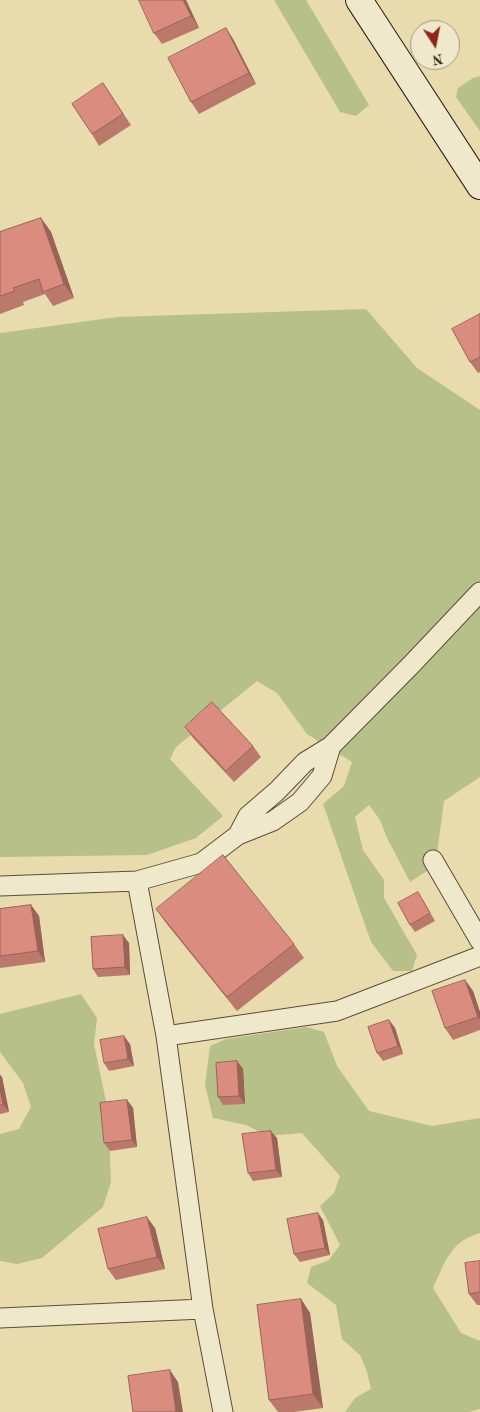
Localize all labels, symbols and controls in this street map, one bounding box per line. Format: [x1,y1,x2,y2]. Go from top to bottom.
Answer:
north arrow [410,20,460,70]
text: N [431,51,444,67]

